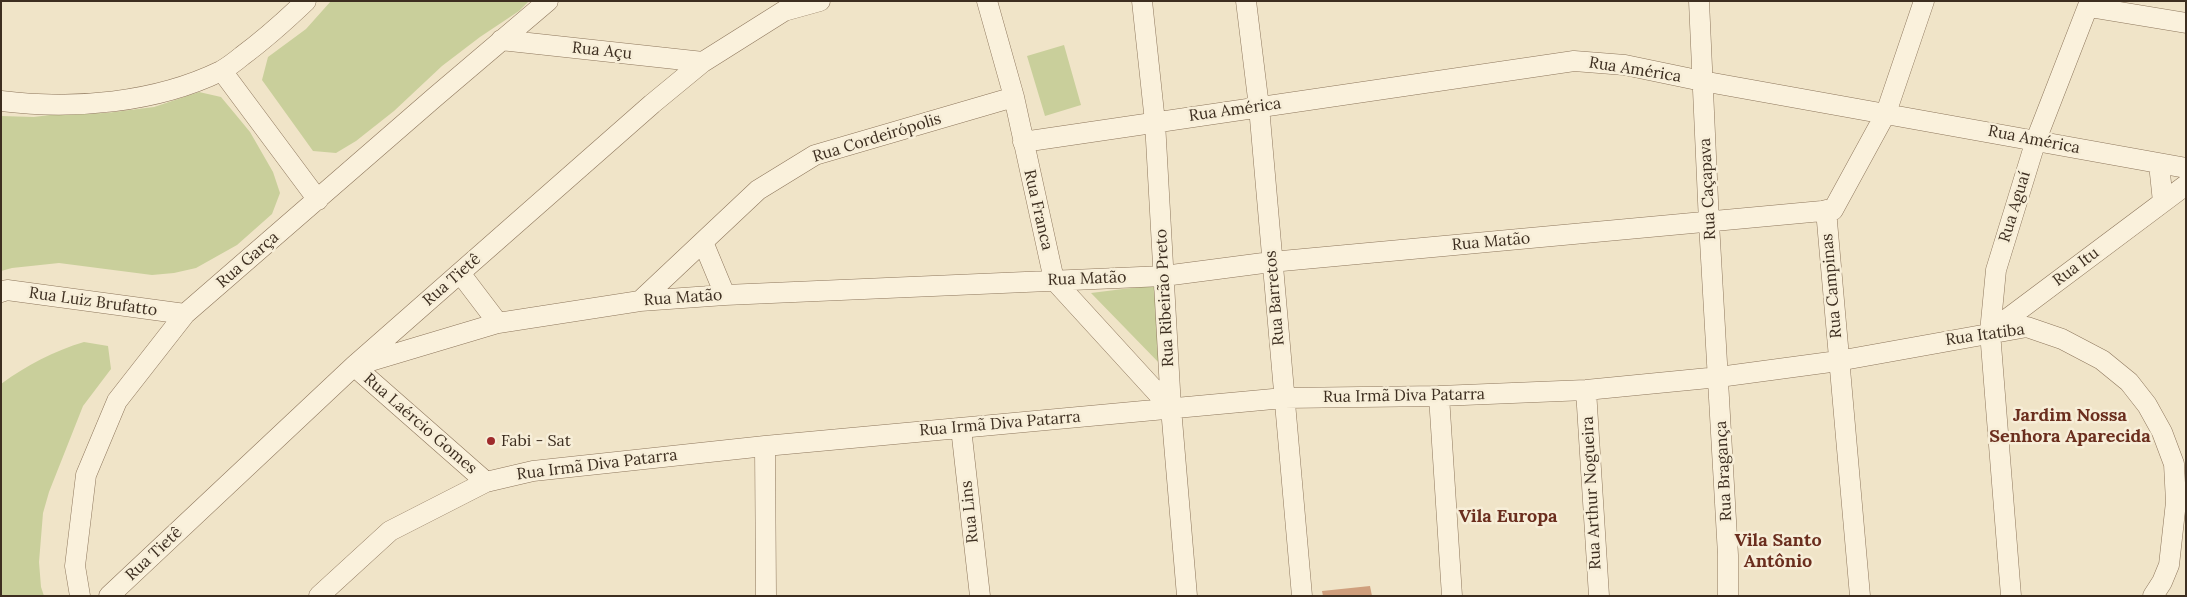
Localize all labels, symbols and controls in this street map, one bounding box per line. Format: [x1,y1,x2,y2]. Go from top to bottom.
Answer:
street label: Rua Açu [571,38,633,64]
street label: Rua América [1587,53,1683,87]
street label: Rua América [1188,94,1282,126]
street label: Rua Cordeirópolis [810,109,944,167]
street label: Rua América [1986,122,2082,158]
street label: Rua Caçapava [1696,138,1720,240]
street label: Rua Franca [1019,168,1057,252]
street label: Rua Aguaí [1995,169,2035,245]
street label: Rua Garça [213,228,283,292]
street label: Rua Ribeirão Preto [1152,228,1178,368]
street label: Rua Matão [1451,229,1531,255]
street label: Rua Campinas [1818,233,1846,339]
street label: Rua Itu [2049,243,2103,291]
street label: Rua Tietê [419,250,485,310]
street label: Rua Barretos [1261,250,1289,346]
street label: Rua Matão [1047,268,1127,290]
street label: Rua Luiz Brufatto [28,283,158,321]
street label: Rua Matão [643,286,723,310]
street label: Rua Itatiba [1944,320,2026,350]
street label: Rua Laércio Gomes [359,370,481,478]
street label: Rua Irmã Diva Patarra [1323,385,1485,407]
district label: Jardim Nossa Senhora Aparecida [1989,405,2151,448]
street label: Rua Irmã Diva Patarra [918,407,1082,441]
street label: Rua Arthur Nogueira [1578,416,1606,570]
street label: Rua Bragança [1712,420,1736,522]
place label: Fabi - Sat [501,431,571,451]
marker: Fabi - Sat [485,435,497,447]
street label: Rua Irmã Diva Patarra [515,446,679,484]
street label: Rua Lins [957,480,983,544]
district label: Vila Europa [1458,506,1558,528]
street label: Rua Tietê [122,523,186,585]
district label: Vila Santo Antônio [1734,530,1822,572]

